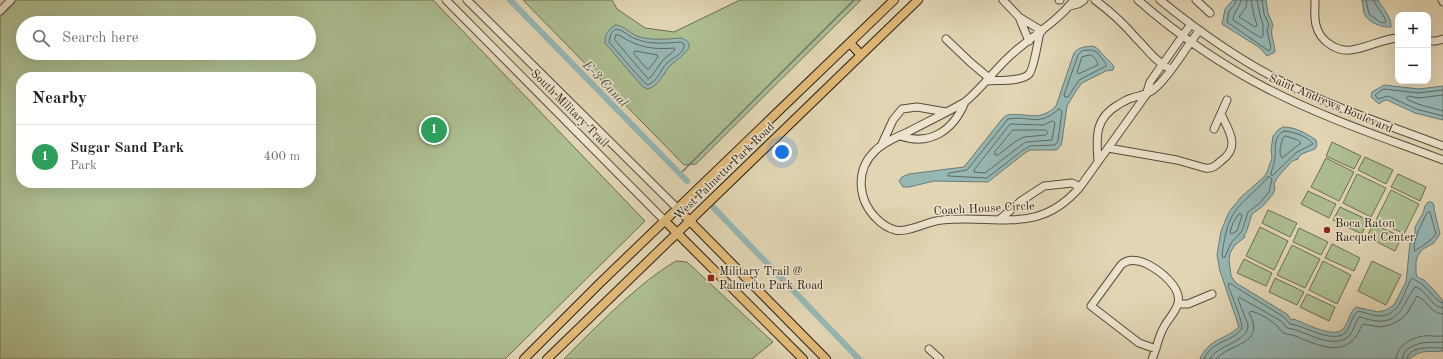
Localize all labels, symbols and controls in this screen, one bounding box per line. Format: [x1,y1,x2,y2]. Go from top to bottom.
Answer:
map controls [1395,12,1431,84]
button: + [1395,12,1431,48]
search box [16,16,316,60]
icon: search [30,27,52,49]
text: Search here [62,31,139,46]
button: − [1395,48,1431,84]
water label: E-3 Canal [579,58,630,110]
street label: South Military Trail [528,68,610,150]
street label: Saint Andrews Boulevard [1267,72,1394,136]
text: Nearby [32,90,87,107]
pin: 1 [421,115,447,145]
street label: West Palmetto Park Road [672,121,777,223]
text: Sugar Sand Park [70,141,184,156]
your location [772,142,792,162]
text: 1 [41,150,49,163]
text: 400 m [263,150,300,163]
text: Park [70,159,97,172]
street label: Coach House Circle [933,200,1035,218]
place label: Boca Raton Racquet Center [1335,218,1415,244]
marker: Boca Raton Racquet Center [1322,225,1332,235]
place label: Military Trail @ Palmetto Park Road [719,266,823,292]
marker: Military Trail @ Palmetto Park Road [706,273,716,283]

